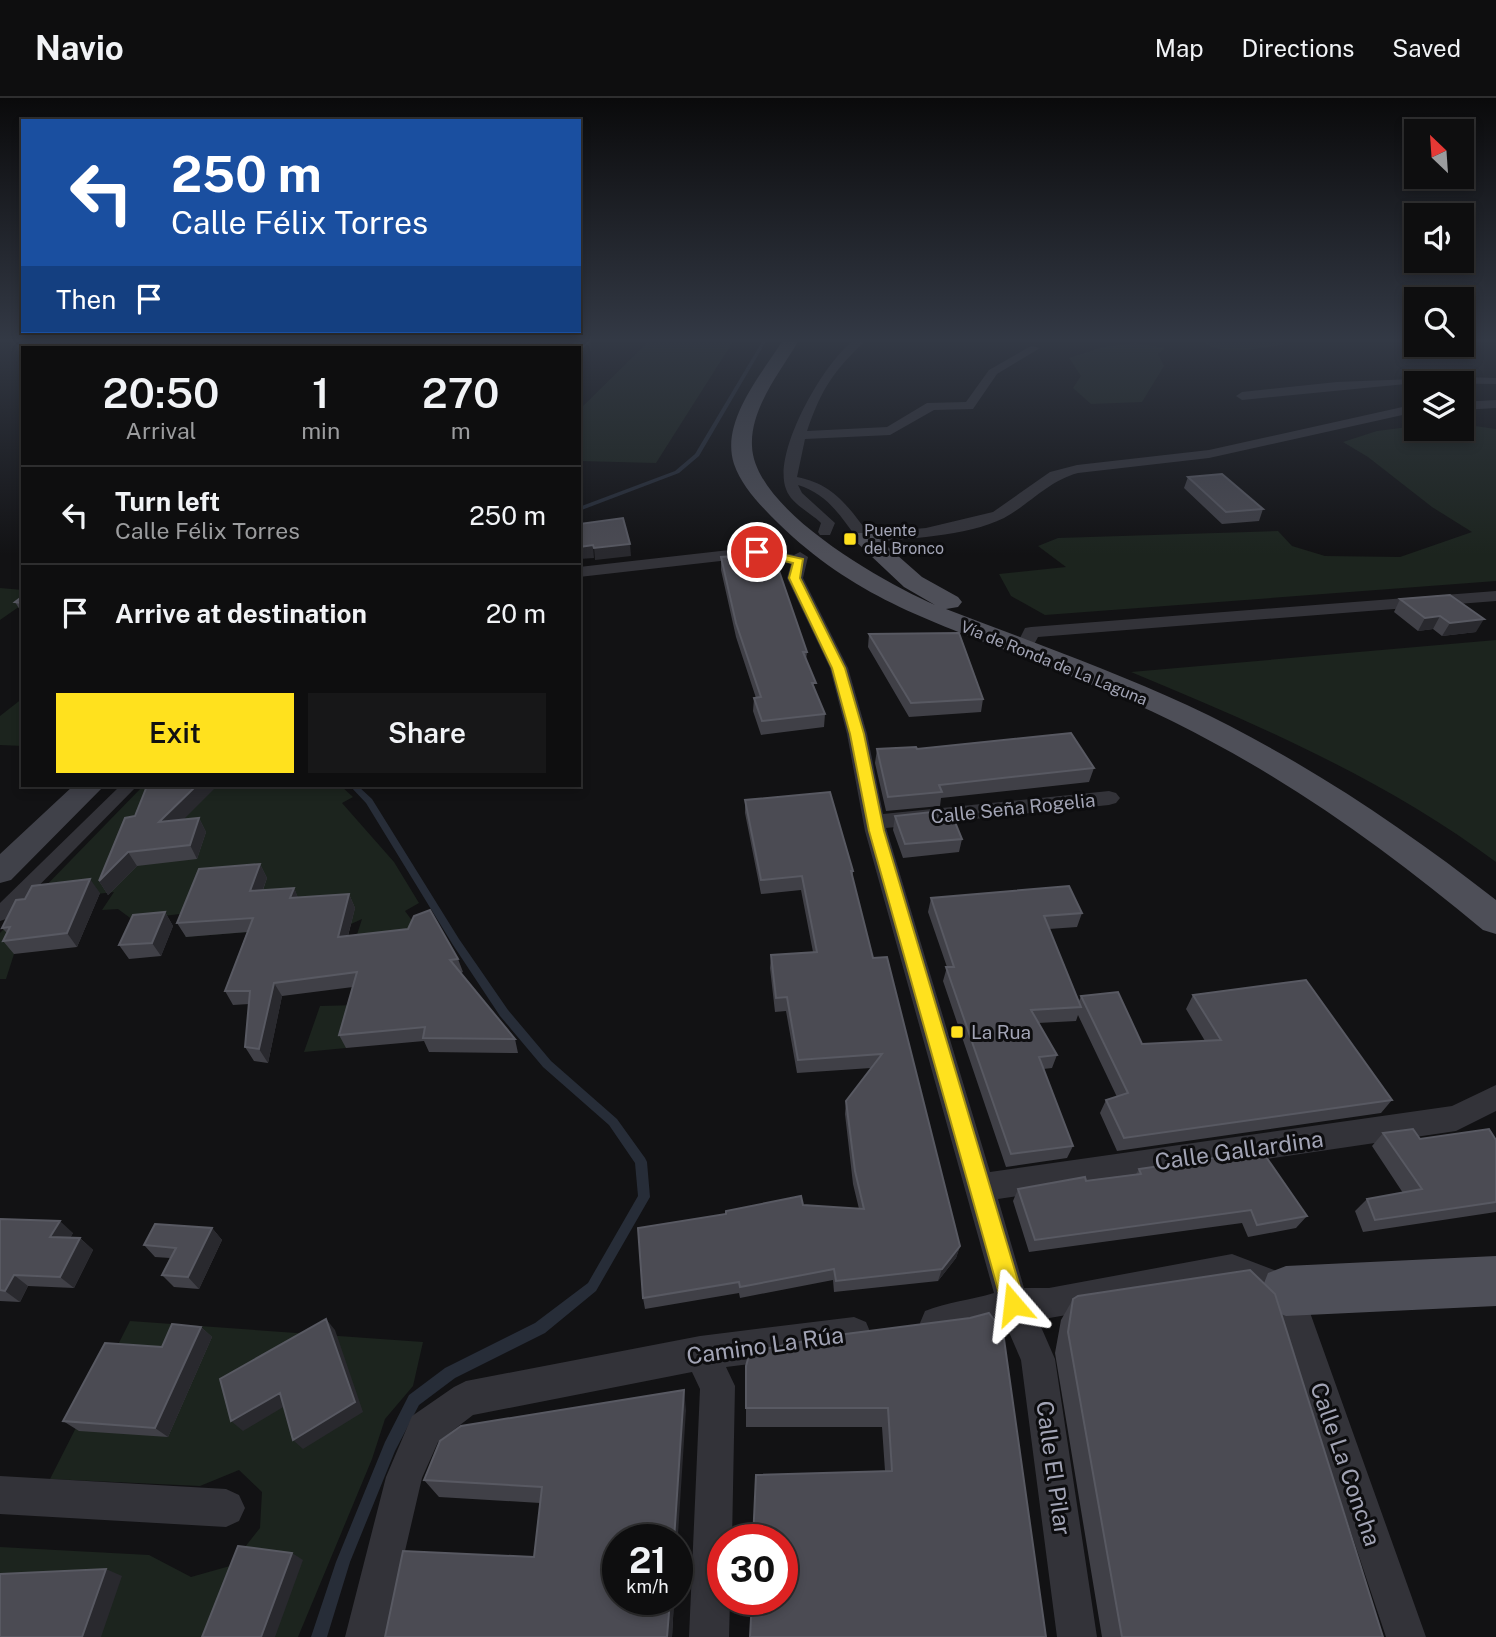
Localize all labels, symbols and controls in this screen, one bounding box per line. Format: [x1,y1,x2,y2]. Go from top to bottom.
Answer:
text: Navio [35,29,124,67]
text: Map [1155,34,1204,62]
text: Directions [1242,34,1354,62]
text: Saved [1392,34,1461,62]
north arrow [1404,119,1474,189]
map controls [1404,119,1474,441]
text: 250 m [171,145,322,203]
icon: left [56,147,147,238]
button: sound [1404,203,1474,273]
text: Calle Félix Torres [171,204,428,241]
icon: arrive [130,280,168,318]
text: Then [56,284,116,315]
button: search [1404,287,1474,357]
text: 20:50 [103,368,220,417]
text: 1 [312,368,329,417]
text: 270 [422,368,499,417]
button: layers [1404,371,1474,441]
text: Arrival [126,417,197,444]
text: min [301,417,340,444]
text: m [451,417,471,444]
text: Turn left [115,486,220,517]
icon: left [56,496,94,534]
text: 250 m [469,500,546,531]
text: Calle Félix Torres [115,517,300,544]
place label: Puente del Bronco [864,521,944,558]
pin [727,522,787,582]
marker: Puente del Bronco [842,531,858,547]
icon: arrive [738,533,776,571]
icon: arrive [56,594,94,632]
text: Arrive at destination [115,598,367,629]
text: 20 m [486,598,546,629]
street label: Vía de Ronda de La Laguna [958,617,1150,709]
button: Exit [56,693,294,773]
button: Share [308,693,546,773]
street label: Calle Seña Rogelia [930,788,1096,828]
place label: La Rua [971,1021,1031,1043]
marker: La Rua [949,1024,965,1040]
street label: Calle Gallardina [1153,1125,1325,1175]
position arrow [976,1267,1050,1341]
street label: Camino La Rúa [685,1321,845,1369]
street label: Calle La Concha [1305,1379,1387,1549]
street label: Calle El Pilar [1031,1399,1077,1537]
speed limit sign: 30 [707,1524,798,1615]
text: 21 [629,1540,666,1581]
text: km/h [626,1576,669,1597]

